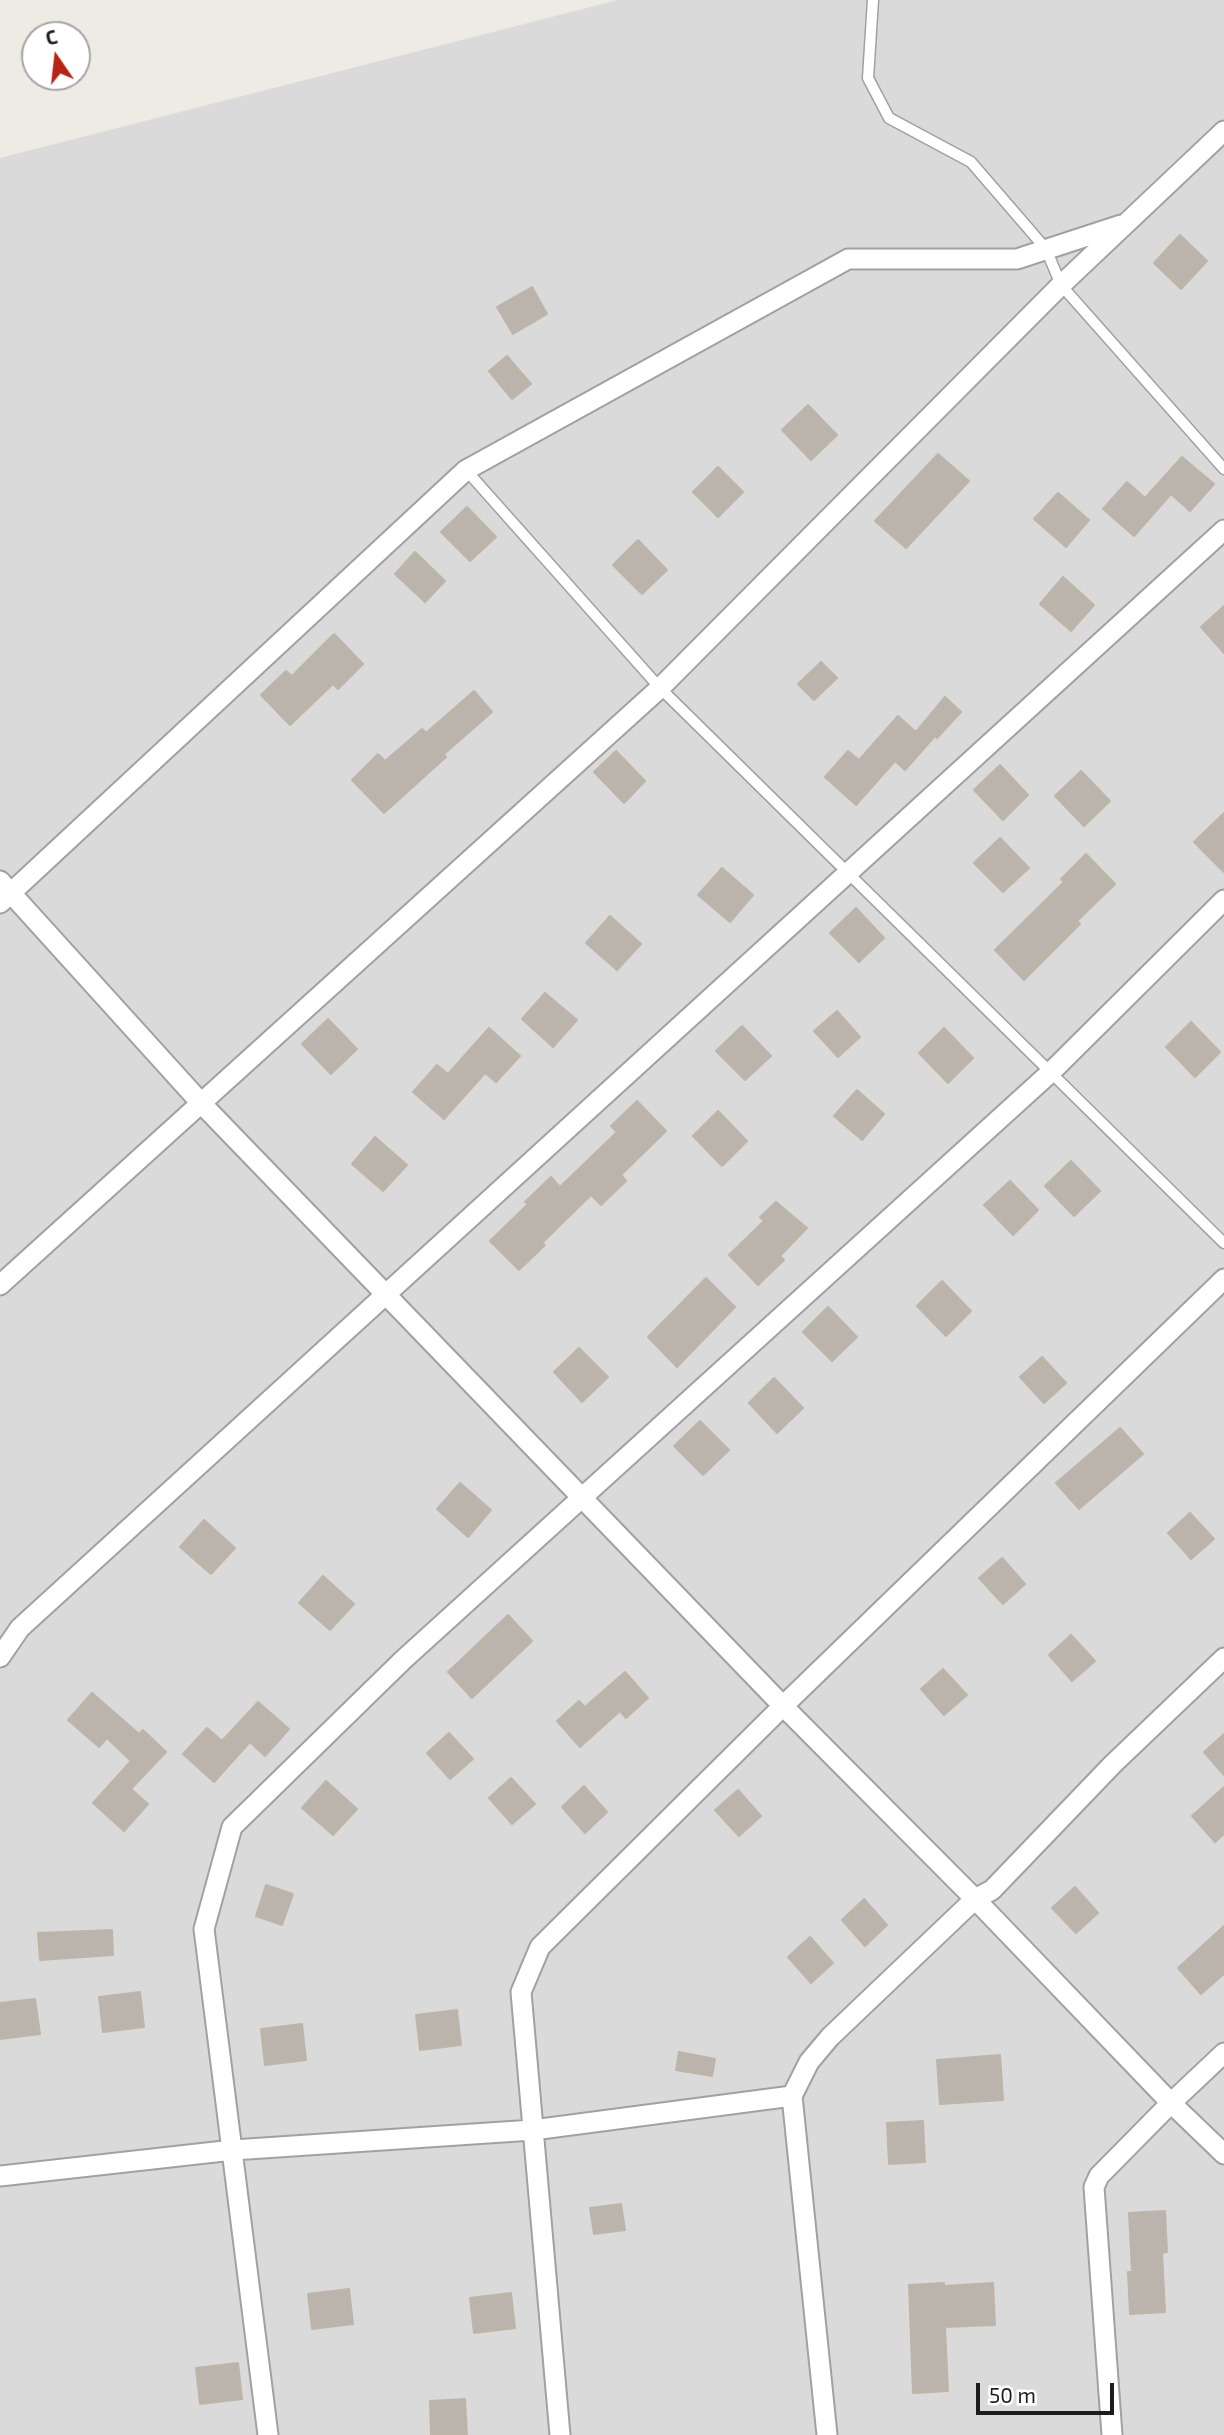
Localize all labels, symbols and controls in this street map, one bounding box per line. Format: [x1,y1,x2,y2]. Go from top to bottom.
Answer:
north arrow [21,21,91,91]
text: С [43,25,59,50]
scale bar [979,2368,1117,2412]
text: 50 m [989,2382,1036,2407]

